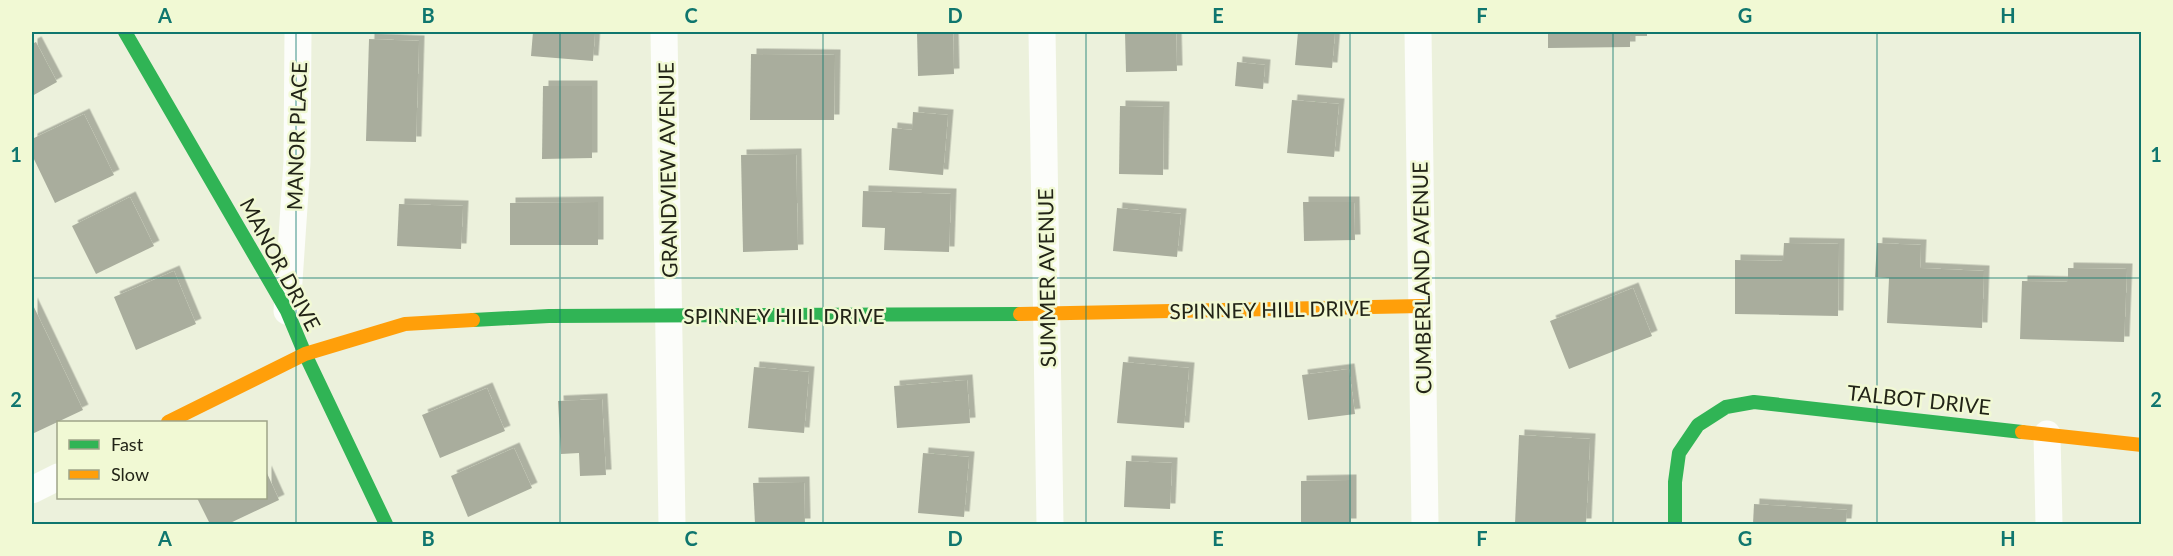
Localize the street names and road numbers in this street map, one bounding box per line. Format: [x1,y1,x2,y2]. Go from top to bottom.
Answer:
street label: MANOR PLACE [281,61,311,211]
street label: GRANDVIEW AVENUE [653,62,681,278]
street label: CUMBERLAND AVENUE [1406,162,1436,394]
street label: SUMMER AVENUE [1032,188,1060,368]
street label: MANOR DRIVE [236,193,326,335]
street label: SPINNEY HILL DRIVE [1169,295,1371,323]
street label: SPINNEY HILL DRIVE [683,303,885,328]
street label: TALBOT DRIVE [1846,379,1992,419]

